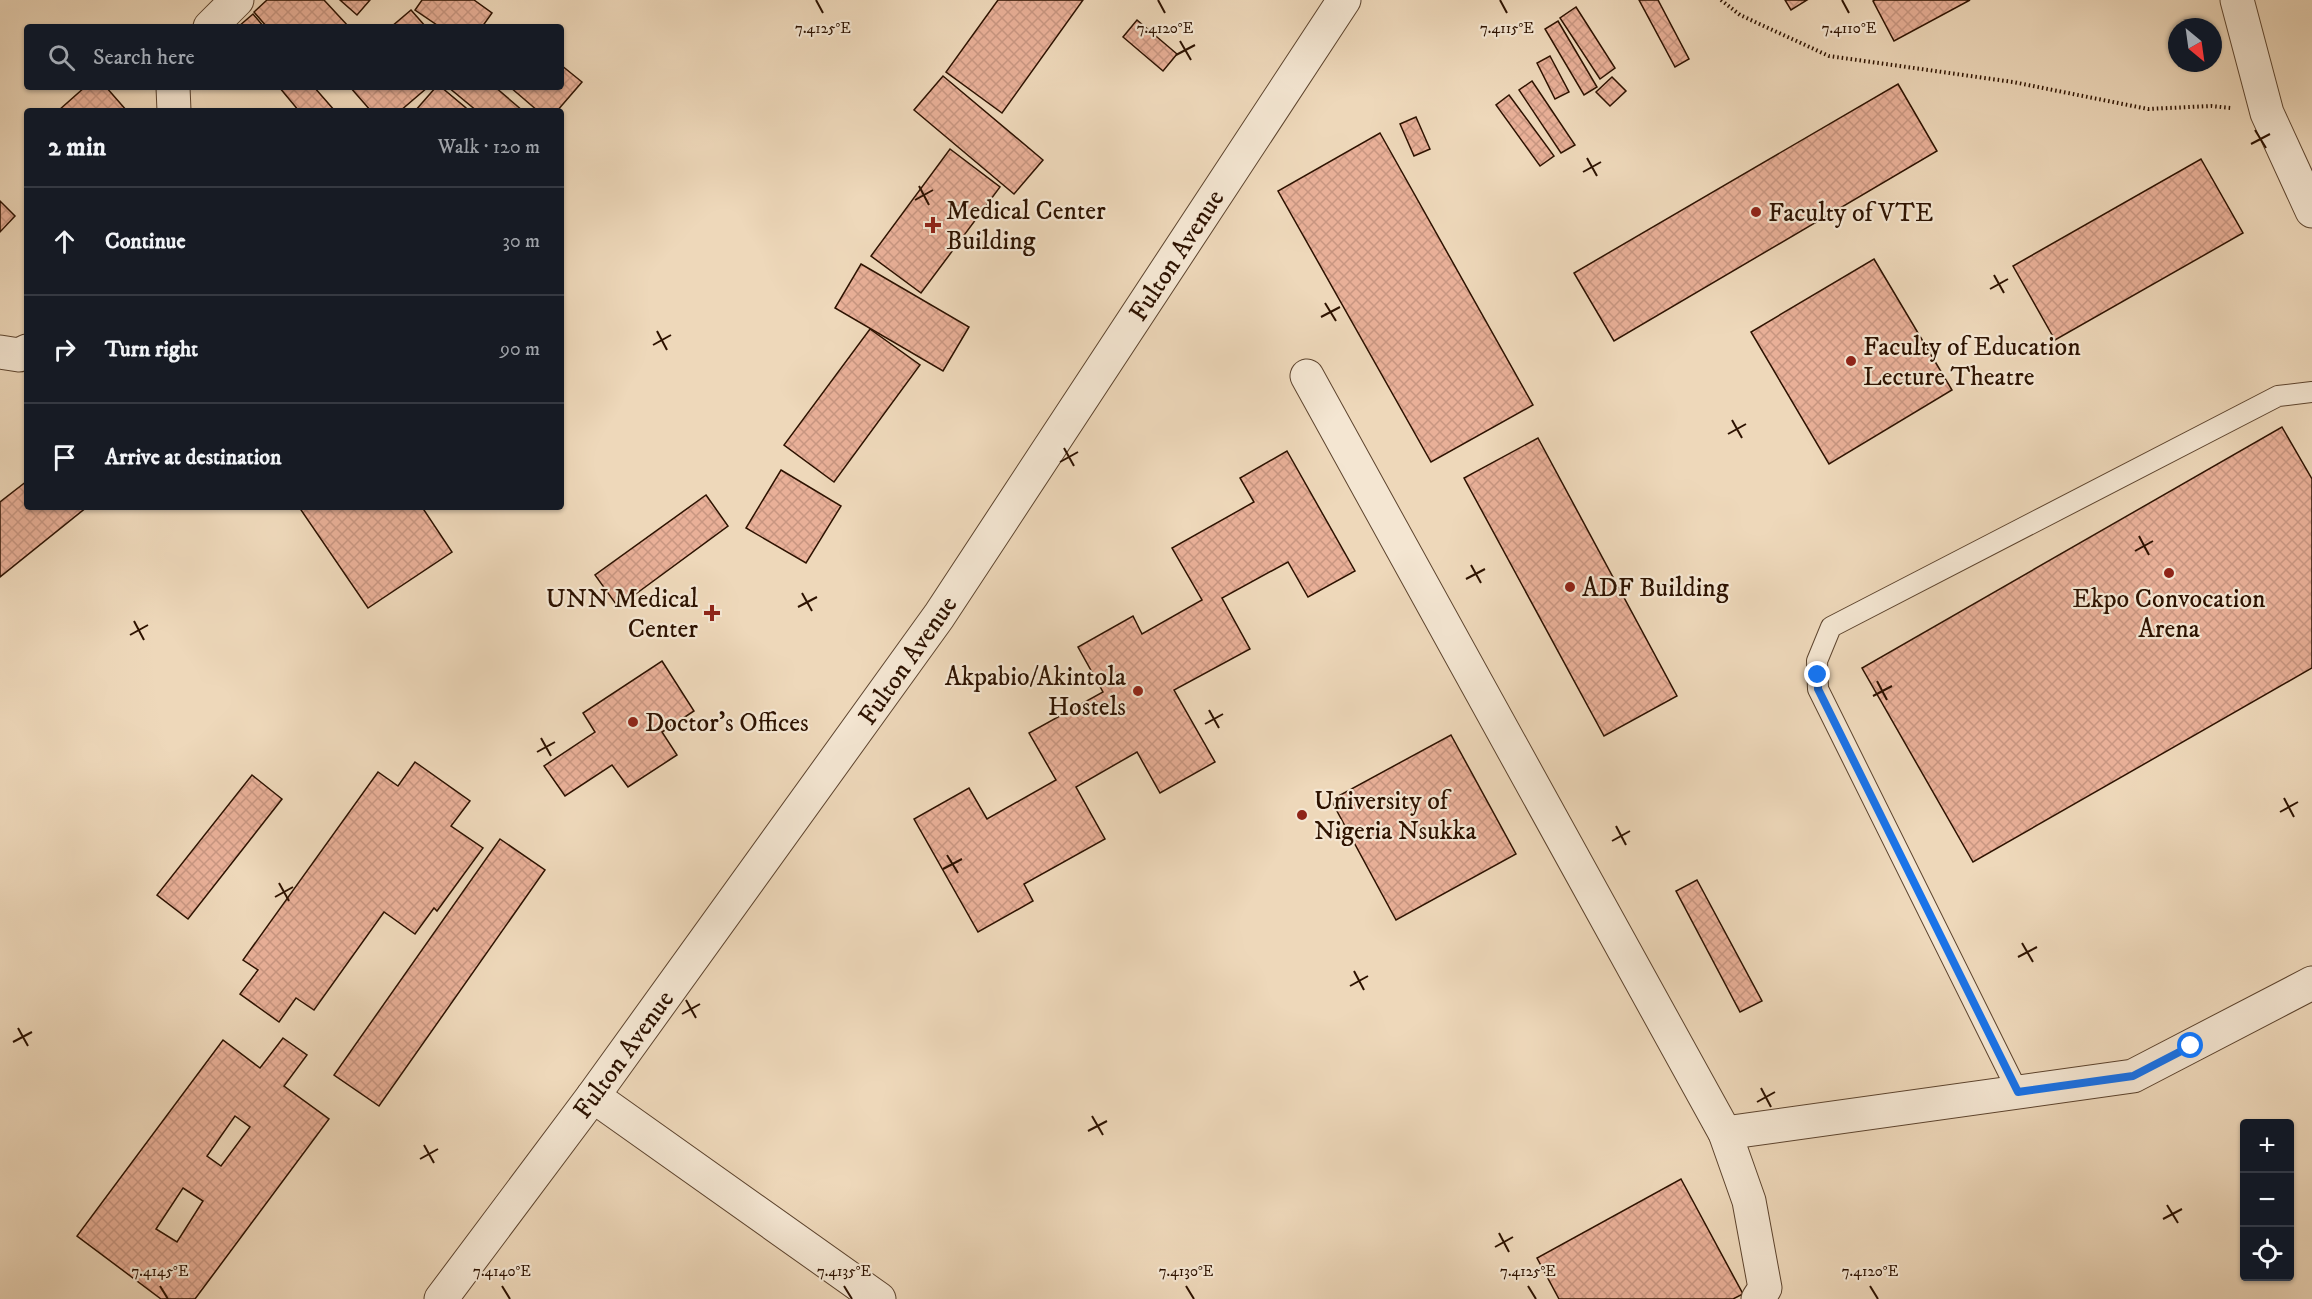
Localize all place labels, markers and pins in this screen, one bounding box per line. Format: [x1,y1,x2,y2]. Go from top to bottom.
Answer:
place label: Medical Center Building [946,195,1106,258]
place label: Faculty of VTE [1768,197,1933,230]
marker: Faculty of VTE [1749,205,1763,219]
marker: Medical Center Building [924,216,942,234]
place label: Faculty of Education Lecture Theatre [1863,331,2081,394]
marker: Faculty of Education Lecture Theatre [1844,354,1858,368]
marker: Ekpo Convocation Arena [2162,566,2176,580]
place label: ADF Building [1582,572,1729,605]
marker: ADF Building [1563,580,1577,594]
place label: UNN Medical Center [546,583,698,646]
place label: Ekpo Convocation Arena [2072,583,2266,646]
marker: UNN Medical Center [703,604,721,622]
place label: Akpabio/Akintola Hostels [945,661,1126,724]
marker: Akpabio/Akintola Hostels [1131,684,1145,698]
place label: Doctor's Offices [645,707,809,740]
marker: Doctor's Offices [626,715,640,729]
place label: University of Nigeria Nsukka [1314,785,1477,848]
marker: University of Nigeria Nsukka [1295,808,1309,822]

